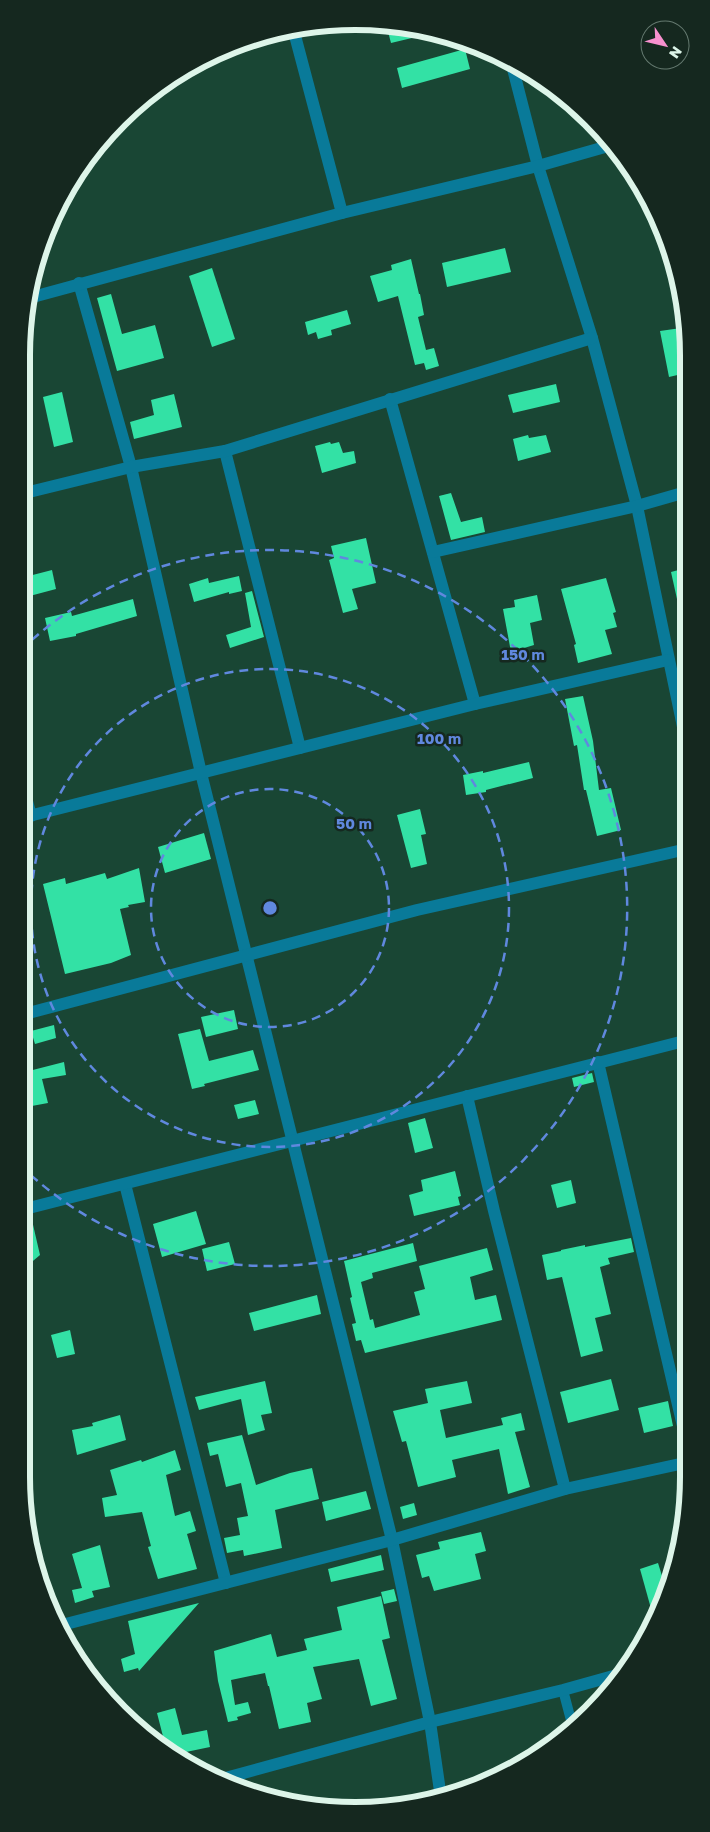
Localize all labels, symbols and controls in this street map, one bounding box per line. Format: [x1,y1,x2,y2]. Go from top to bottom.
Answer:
north arrow [640,20,690,70]
text: N [666,44,686,62]
text: 150 m [501,645,545,663]
text: 100 m [417,729,461,747]
text: 50 m [336,814,372,832]
centre of rings [261,899,279,917]

